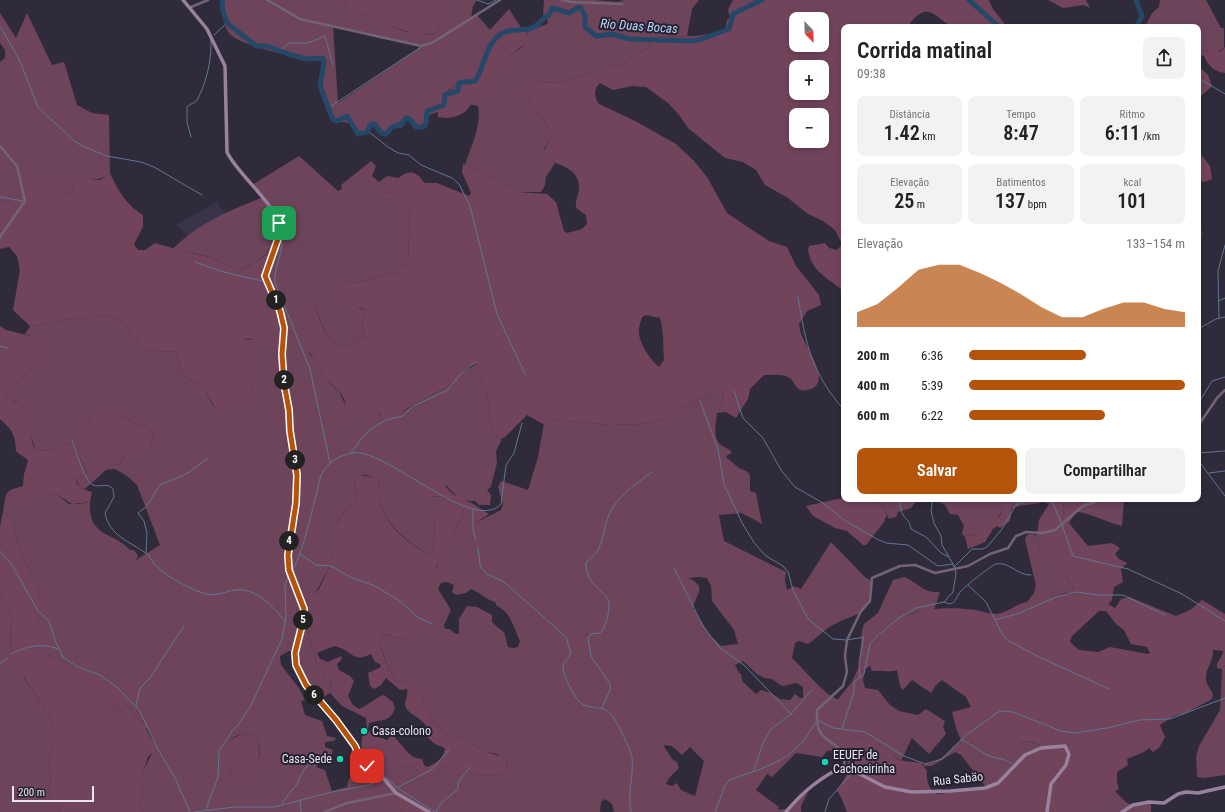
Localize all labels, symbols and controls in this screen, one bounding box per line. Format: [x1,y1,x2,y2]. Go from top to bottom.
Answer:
north arrow [789,12,829,52]
map controls [789,12,829,148]
water label: Rio Duas Bocas [600,16,679,36]
button: share [1143,37,1185,79]
text: Corrida matinal [857,38,992,63]
button: + [789,60,829,100]
text: 09:38 [857,66,886,81]
button: − [789,108,829,148]
text: Distância [889,108,930,121]
text: Tempo [1006,108,1036,121]
text: Ritmo [1120,108,1145,121]
text: 1.42 [884,121,920,145]
text: 8:47 [1003,121,1039,145]
text: 6:11 [1105,121,1140,145]
text: km [920,130,935,143]
text: /km [1140,130,1160,143]
text: Elevação [890,176,929,189]
text: Batimentos [996,176,1046,189]
text: kcal [1123,176,1141,189]
text: 25 [894,189,914,213]
text: 137 [995,189,1025,213]
text: 101 [1117,189,1147,213]
text: m [914,198,925,211]
text: bpm [1025,198,1047,211]
pin [262,206,296,240]
icon: arrive [268,212,290,234]
text: Elevação [857,236,903,251]
text: 133–154 m [1126,236,1185,251]
pin: 1 [266,290,286,310]
text: 1 [273,293,279,306]
text: 200 m [857,348,889,363]
text: 6:36 [921,348,943,363]
pin: 2 [274,370,294,390]
text: 2 [281,373,287,386]
text: 400 m [857,378,889,393]
text: 5:39 [921,378,943,393]
text: 600 m [857,408,889,423]
text: 6:22 [921,408,943,423]
button: Salvar [857,448,1017,494]
button: Compartilhar [1025,448,1185,494]
pin: 3 [285,450,305,470]
text: 3 [292,453,298,466]
pin: 4 [279,531,299,551]
text: 4 [286,534,292,547]
pin: 5 [293,610,313,630]
text: 5 [300,613,306,626]
pin: 6 [304,685,324,705]
text: 6 [311,688,317,701]
place label: Casa-colono [372,724,431,738]
marker: Casa-colono [359,726,369,736]
place label: EEUEF de Cachoeirinha [833,748,895,776]
pin [350,749,384,783]
place label: Casa-Sede [282,752,332,766]
marker: Casa-Sede [335,754,345,764]
icon: check [356,755,378,777]
marker: EEUEF de Cachoeirinha [820,757,830,767]
street label: Rua Sabäo [932,769,984,789]
scale bar [12,784,94,803]
text: 200 m [18,786,45,799]

